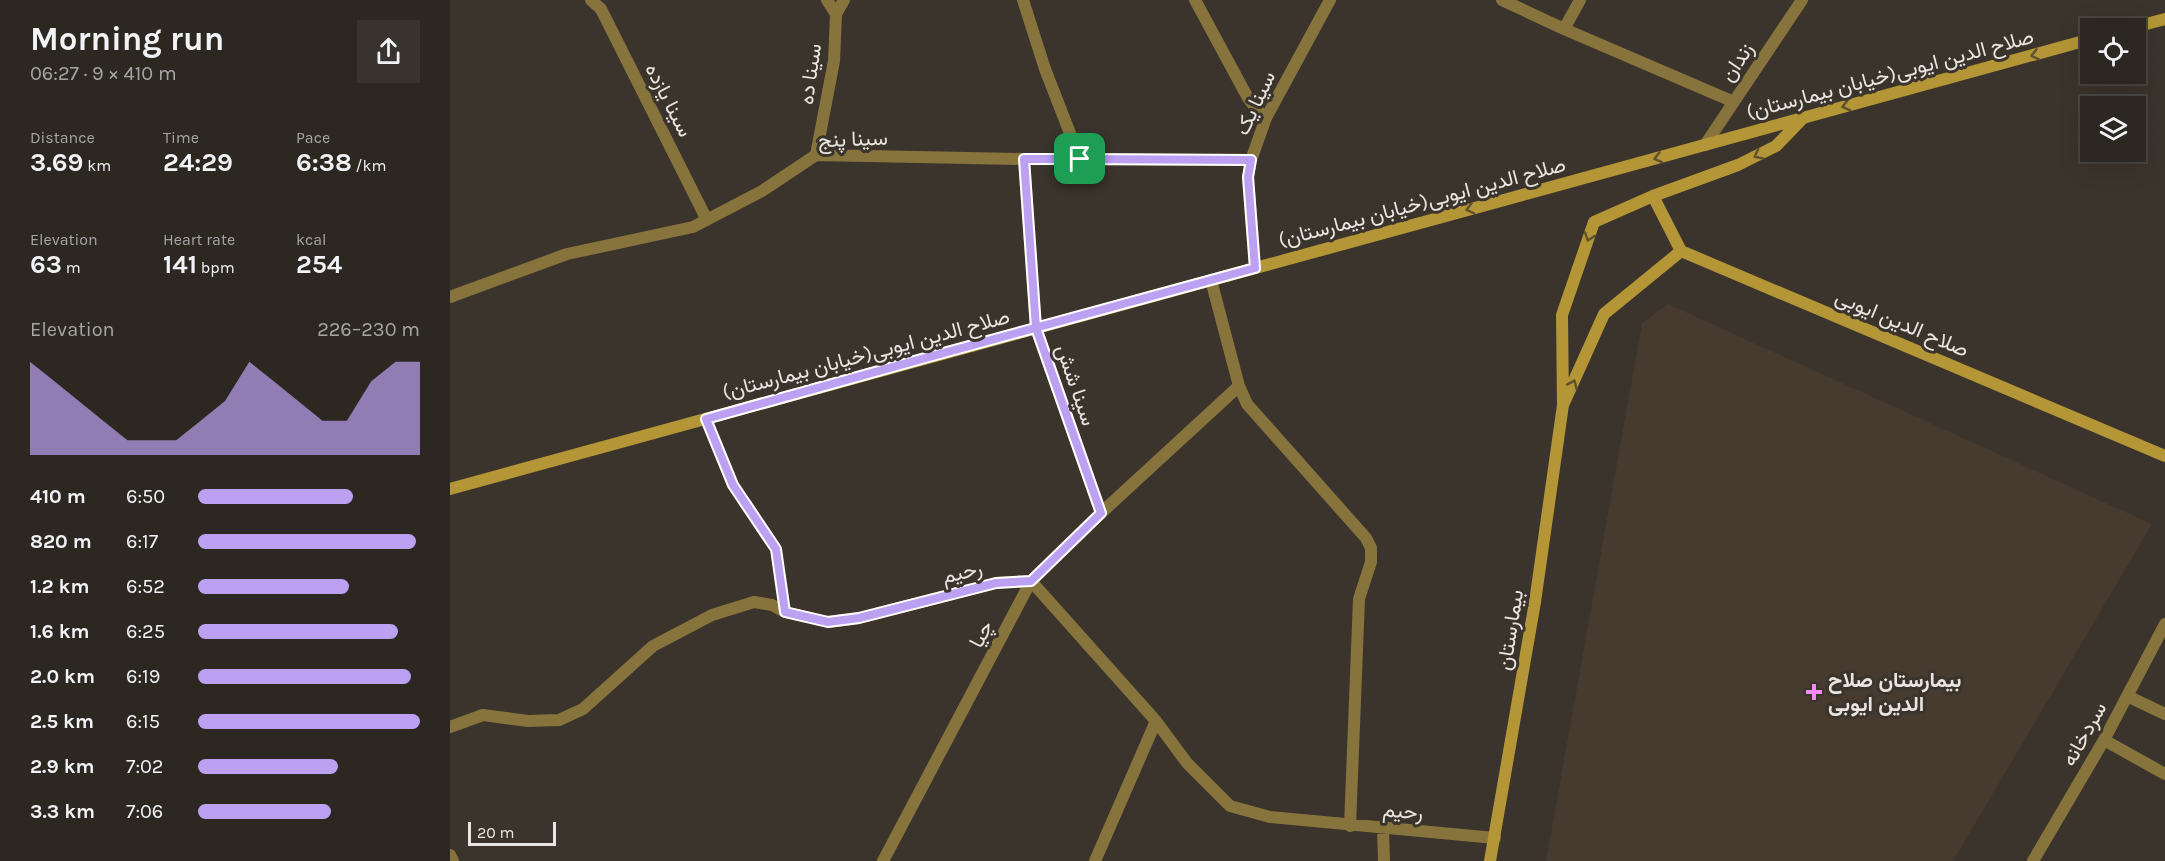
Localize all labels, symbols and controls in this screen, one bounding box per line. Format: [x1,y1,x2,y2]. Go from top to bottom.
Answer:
map controls [2080,18,2146,162]
button: locate [2080,18,2146,84]
text: Morning run [30,20,224,58]
button: share [357,20,420,83]
street label: صلاح الدین ایوبی(خیابان بیمارستان) [1744,24,2037,126]
street label: زندان [1715,38,1760,87]
street label: سینا ده [794,42,826,106]
one-way arrow [2030,48,2040,60]
street label: سینا یازده [639,59,698,141]
text: 06:27 · 9 × 410 m [30,62,177,85]
street label: سینا یک [1230,67,1280,139]
button: layers [2080,96,2146,162]
one-way arrow [1842,99,1852,111]
street label: سینا پنج [818,126,888,154]
text: Distance [30,128,95,147]
text: Time [163,128,199,147]
text: Pace [296,128,330,147]
pin [1054,133,1105,184]
icon: arrive [1063,142,1096,175]
text: 3.69 [30,147,83,178]
text: 24:29 [163,147,233,178]
text: 6:38 [296,147,352,178]
one-way arrow [1754,148,1765,159]
one-way arrow [1654,151,1664,163]
street label: صلاح الدین ایوبی(خیابان بیمارستان) [1276,152,1569,254]
text: km [83,156,111,175]
text: /km [352,156,386,175]
one-way arrow [1465,202,1475,215]
text: Elevation [30,230,98,249]
text: Heart rate [163,230,235,249]
text: kcal [296,230,327,249]
one-way arrow [1584,231,1597,242]
text: 63 [30,249,62,280]
text: 141 [163,249,197,280]
text: 254 [296,249,342,280]
text: m [62,258,81,277]
text: bpm [197,258,235,277]
street label: صلاح الدین ایوبی [1831,284,1972,364]
street label: صلاح الدین ایوبی(خیابان بیمارستان) [720,304,1013,406]
text: Elevation [30,318,115,341]
text: 226–230 m [317,318,420,341]
street label: سینا شش [1051,341,1101,429]
one-way arrow [1565,380,1577,391]
text: 410 m [30,485,86,508]
text: 6:50 [126,485,165,508]
text: 820 m [30,530,92,553]
text: 6:17 [126,530,158,553]
street label: رحیم [939,555,985,590]
text: 1.2 km [30,575,89,598]
text: 6:52 [126,575,165,598]
street label: بیمارستان [1492,588,1529,672]
street label: چیا [964,616,1000,653]
text: 1.6 km [30,620,89,643]
text: 6:25 [126,620,165,643]
text: 2.0 km [30,665,95,688]
text: 6:19 [126,665,160,688]
place label: بیمارستان صلاح الدین ایوبی [1828,668,1961,717]
marker: بیمارستان صلاح الدین ایوبی [1805,683,1823,701]
street label: سردخانه [2057,698,2112,771]
text: 2.5 km [30,710,94,733]
text: 6:15 [126,710,160,733]
text: 2.9 km [30,755,94,778]
text: 7:02 [126,755,163,778]
street label: رحیم [1382,797,1424,827]
text: 3.3 km [30,800,95,823]
text: 7:06 [126,800,163,823]
scale bar [468,819,556,846]
text: 20 m [477,823,515,842]

